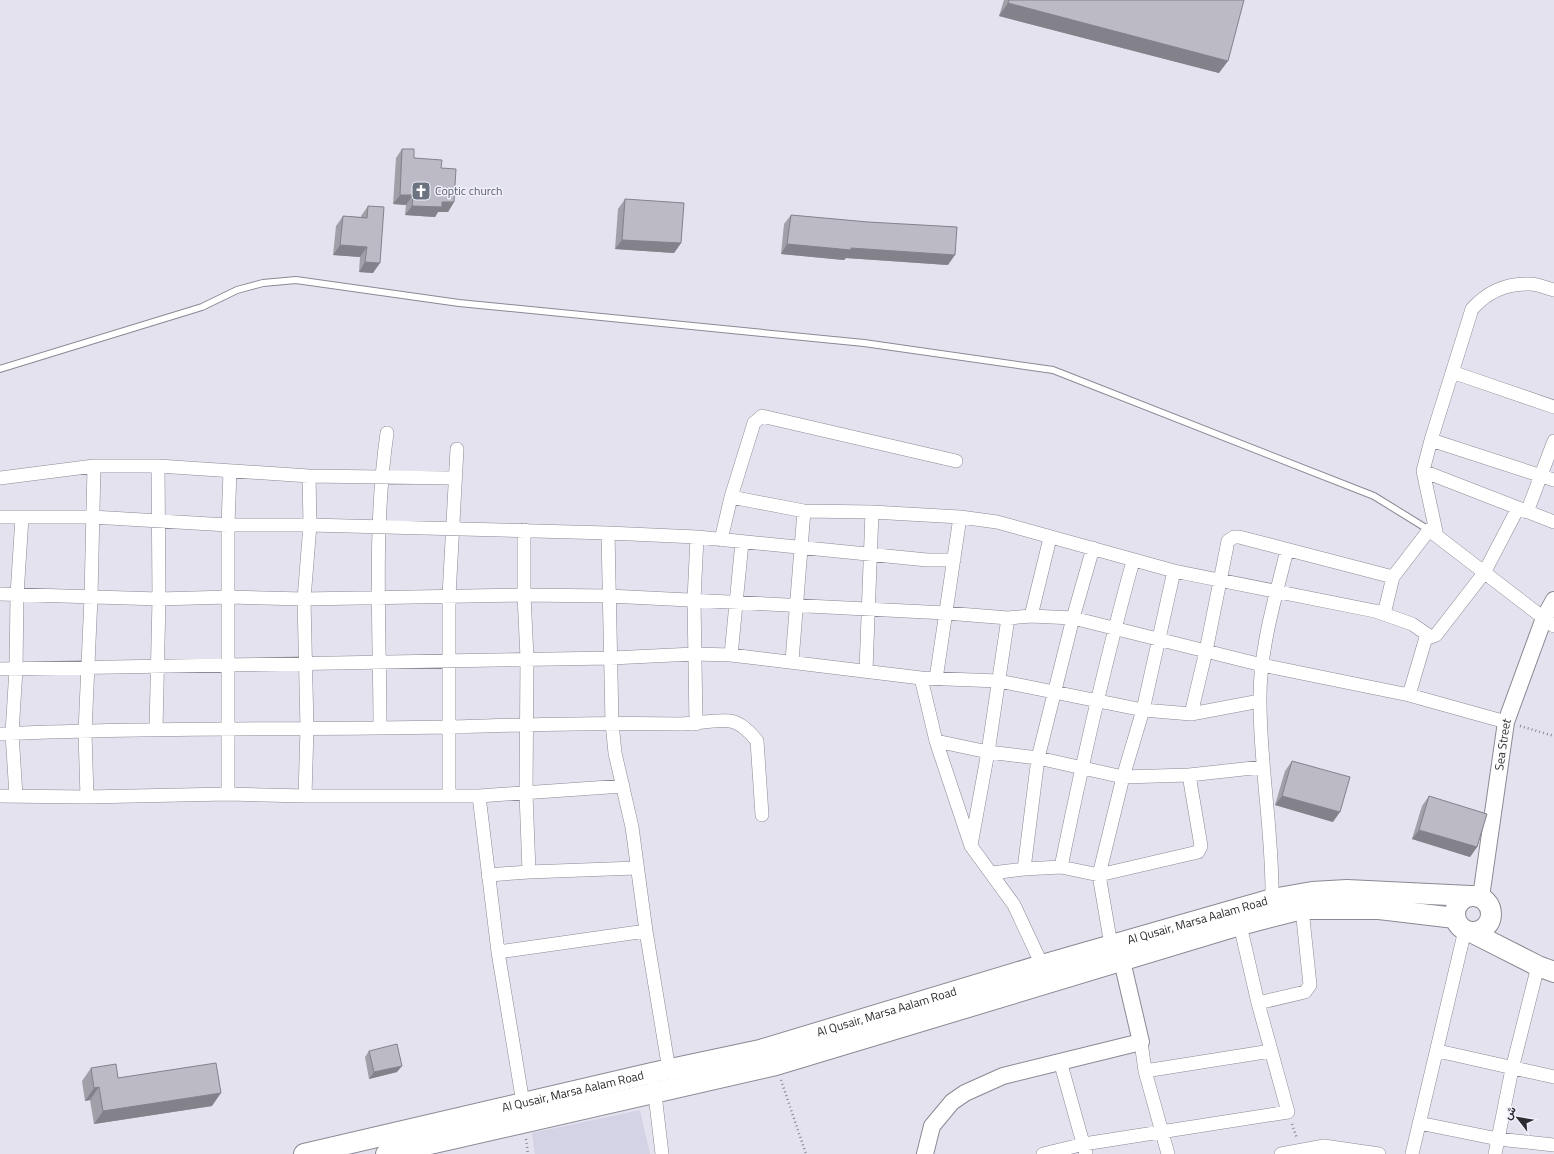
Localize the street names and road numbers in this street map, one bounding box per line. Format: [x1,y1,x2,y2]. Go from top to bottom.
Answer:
street label: Sea Street [1489,715,1516,772]
street label: Al Qusair, Marsa Aalam Road [1125,891,1270,949]
street label: Al Qusair, Marsa Aalam Road [814,981,959,1041]
street label: Al Qusair, Marsa Aalam Road [500,1065,646,1117]

